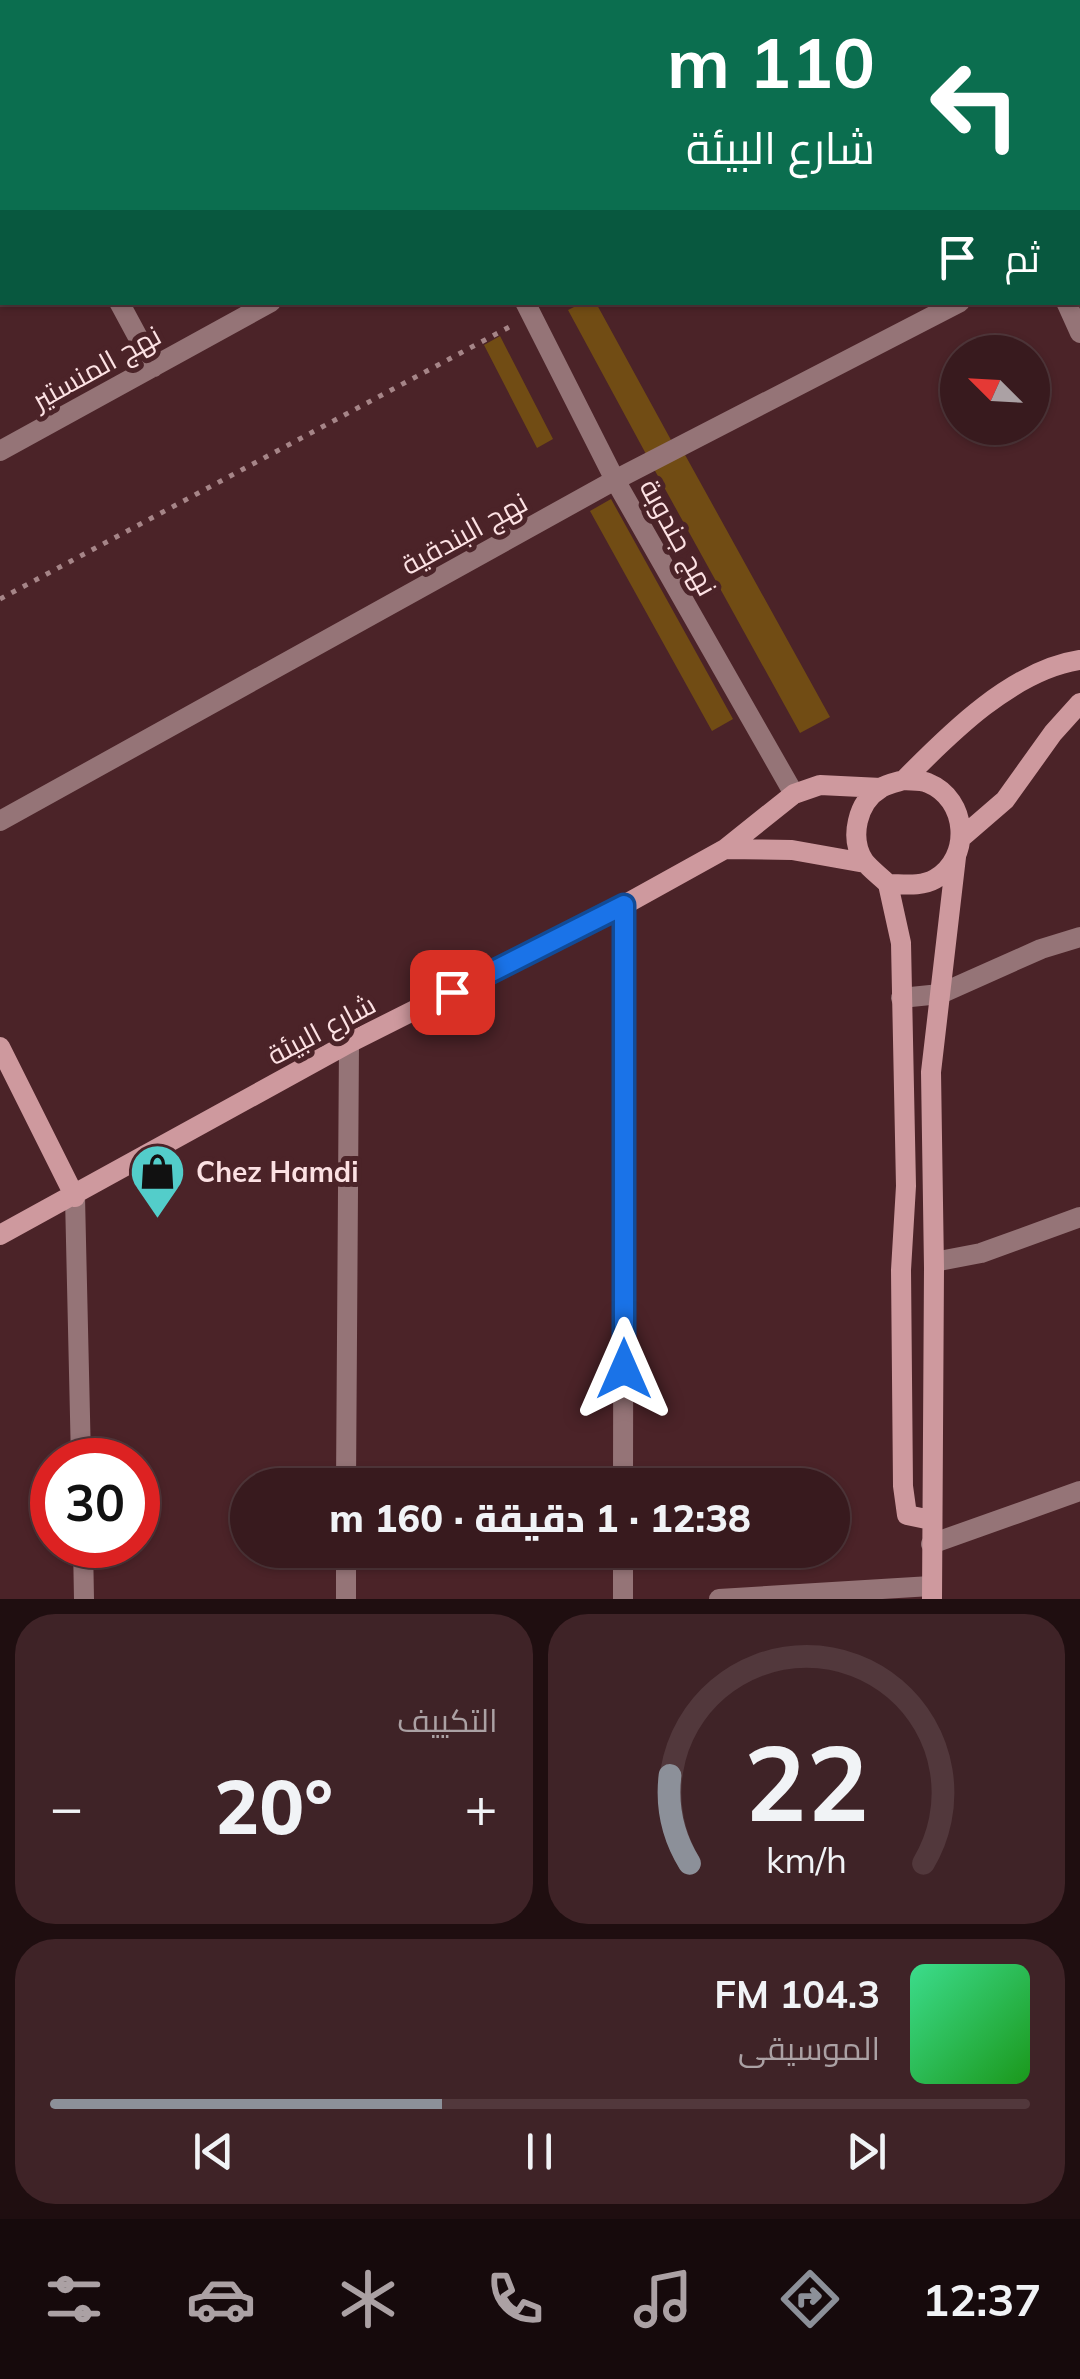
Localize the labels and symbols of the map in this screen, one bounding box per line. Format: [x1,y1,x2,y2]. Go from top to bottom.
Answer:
street label: نهج المنستير [24,317,168,419]
north arrow [940,335,1050,445]
street label: نهج جندوبة [631,472,725,603]
street label: نهج البندقية [395,484,534,584]
pin [410,950,495,1035]
street label: شارع البيئة [261,986,382,1074]
shop icon: Chez Hamdi [127,1141,187,1220]
place label: Chez Hamdi [196,1154,359,1189]
position arrow [572,1317,676,1421]
speed limit sign: 30 [30,1438,160,1568]

